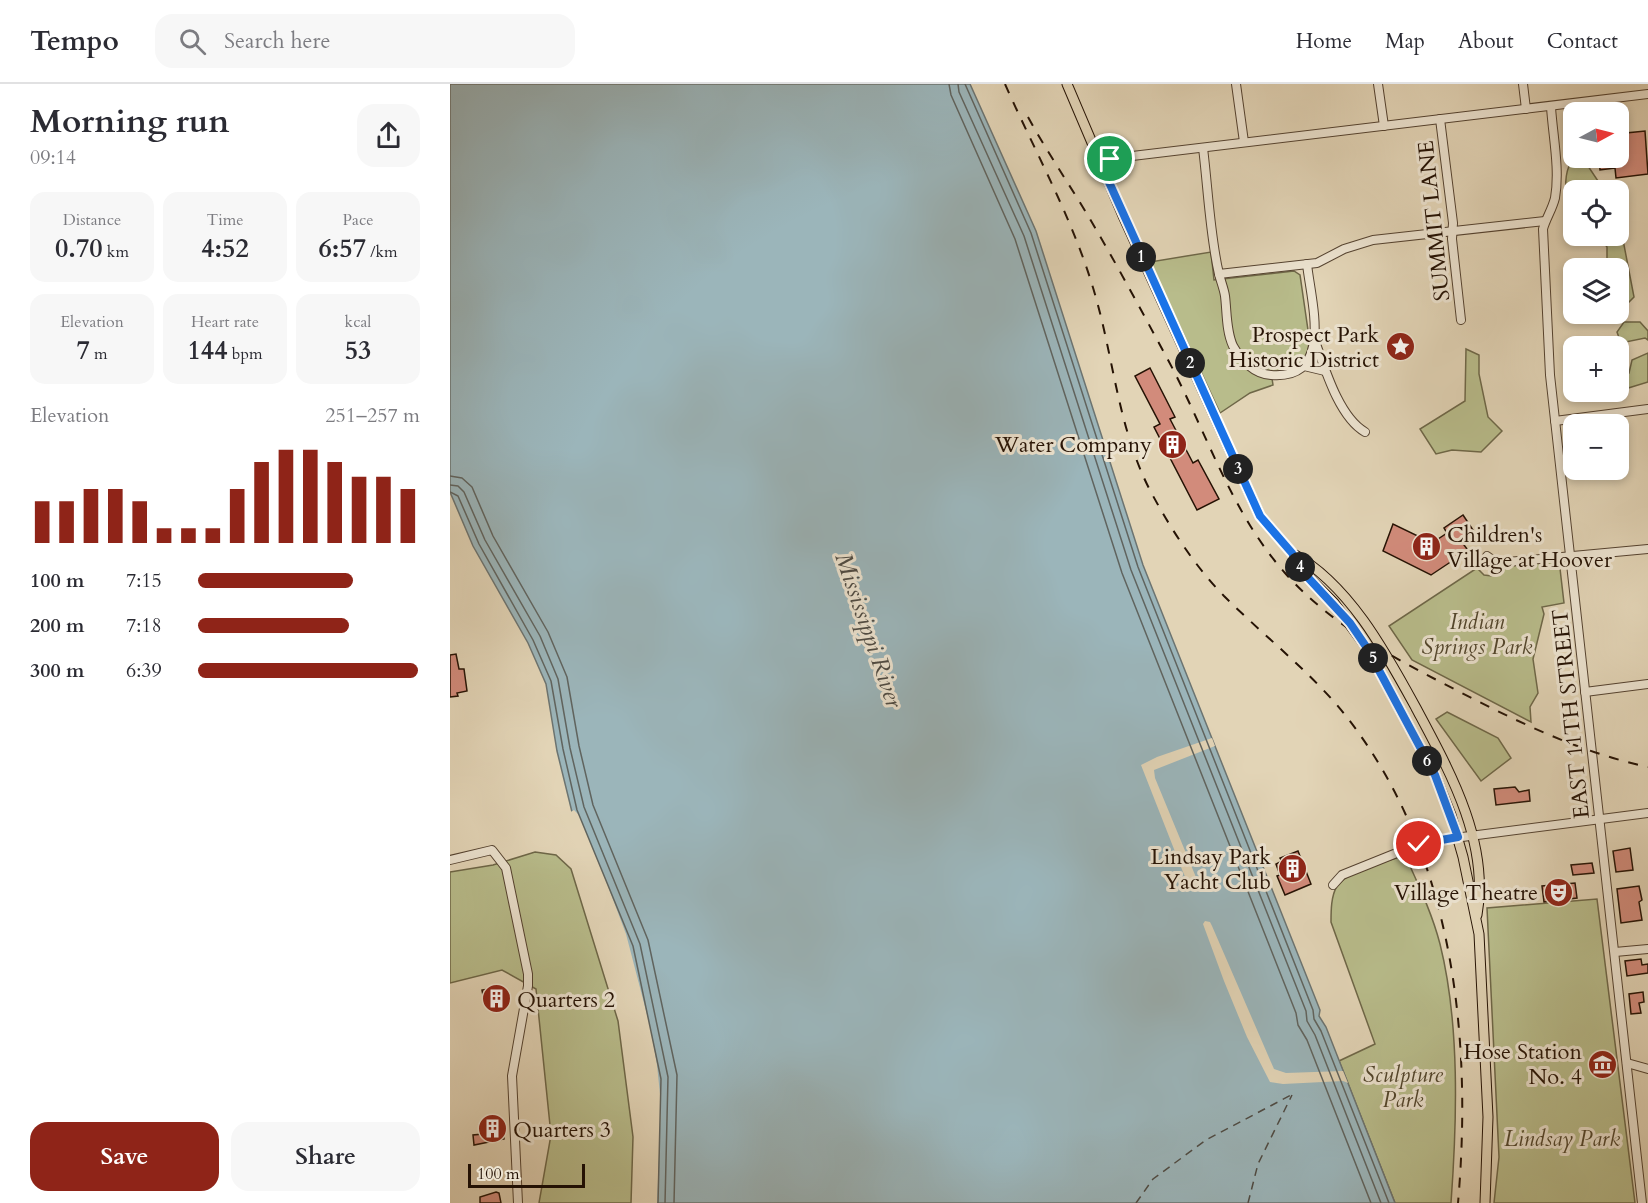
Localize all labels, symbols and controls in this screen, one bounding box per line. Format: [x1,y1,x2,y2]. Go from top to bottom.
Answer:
search box [155,14,575,68]
text: Tempo [30,22,119,60]
icon: search [176,25,209,58]
text: Search here [224,26,331,56]
text: Home [1296,27,1352,56]
text: Map [1385,27,1425,56]
text: About [1458,27,1514,56]
text: Contact [1547,27,1618,56]
text: Morning run [30,99,230,144]
north arrow [1563,102,1629,168]
map controls [1563,102,1629,480]
button: share [357,104,420,167]
pin [1084,133,1135,184]
street label: SUMMIT LANE [1411,139,1457,303]
icon: arrive [1093,142,1126,175]
text: 09:14 [30,144,76,171]
button: locate [1563,180,1629,246]
text: Distance [63,209,121,231]
text: Time [206,209,244,231]
text: Pace [343,209,373,231]
text: 0.70 [55,231,103,266]
text: 4:52 [201,231,249,266]
text: 6:57 [318,231,366,266]
text: km [103,241,129,263]
text: /km [366,241,398,263]
pin: 1 [1126,242,1156,272]
text: 1 [1137,246,1145,268]
button: layers [1563,258,1629,324]
text: Elevation [60,311,124,333]
text: Heart rate [191,311,259,333]
text: kcal [345,311,371,333]
place label: Prospect Park Historic District [1229,320,1379,375]
place icon: Prospect Park Historic District [1384,331,1416,363]
text: 7 [76,333,90,368]
text: 144 [188,333,228,368]
text: 53 [345,333,371,368]
button: + [1563,336,1629,402]
text: m [90,343,108,365]
text: bpm [228,343,262,365]
pin: 2 [1175,348,1205,378]
text: 2 [1186,352,1194,374]
text: Elevation [30,402,109,429]
text: 251–257 m [325,402,420,429]
button: − [1563,414,1629,480]
building icon: Water Company [1157,428,1189,460]
place label: Water Company [994,430,1152,460]
pin: 3 [1223,454,1253,484]
text: 3 [1234,458,1242,480]
place label: Children's Village at Hoover [1447,520,1613,575]
building icon: Children's Village at Hoover [1410,531,1442,563]
water label: Mississippi River [827,548,911,713]
pin: 4 [1285,552,1315,582]
text: 4 [1296,556,1304,578]
text: 100 m [30,567,85,594]
text: 7:15 [126,567,162,594]
park label: Indian Springs Park [1422,607,1533,662]
street label: EAST 11TH STREET [1545,607,1597,820]
text: 200 m [30,612,85,639]
text: 7:18 [126,612,162,639]
pin: 5 [1358,643,1388,673]
text: 5 [1369,647,1377,669]
text: 300 m [30,657,85,684]
text: 6:39 [126,657,162,684]
pin: 6 [1412,746,1442,776]
text: 6 [1423,750,1431,772]
pin [1393,818,1444,869]
icon: check [1402,827,1435,860]
place label: Lindsay Park Yacht Club [1151,842,1271,897]
building icon: Lindsay Park Yacht Club [1276,853,1308,885]
theatre icon: Village Theatre [1543,876,1575,908]
place label: Village Theatre [1394,878,1538,908]
building icon: Quarters 2 [480,983,512,1015]
place label: Quarters 2 [517,985,615,1015]
place label: Hose Station No. 4 [1463,1037,1582,1092]
museum icon: Hose Station No. 4 [1587,1048,1619,1080]
park label: Sculpture Park [1363,1060,1443,1115]
building icon: Quarters 3 [476,1113,508,1145]
place label: Quarters 3 [513,1115,611,1145]
button: Save [30,1122,219,1191]
button: Share [231,1122,420,1191]
park label: Lindsay Park [1504,1124,1620,1154]
scale bar [468,1161,585,1188]
text: 100 m [477,1163,519,1185]

